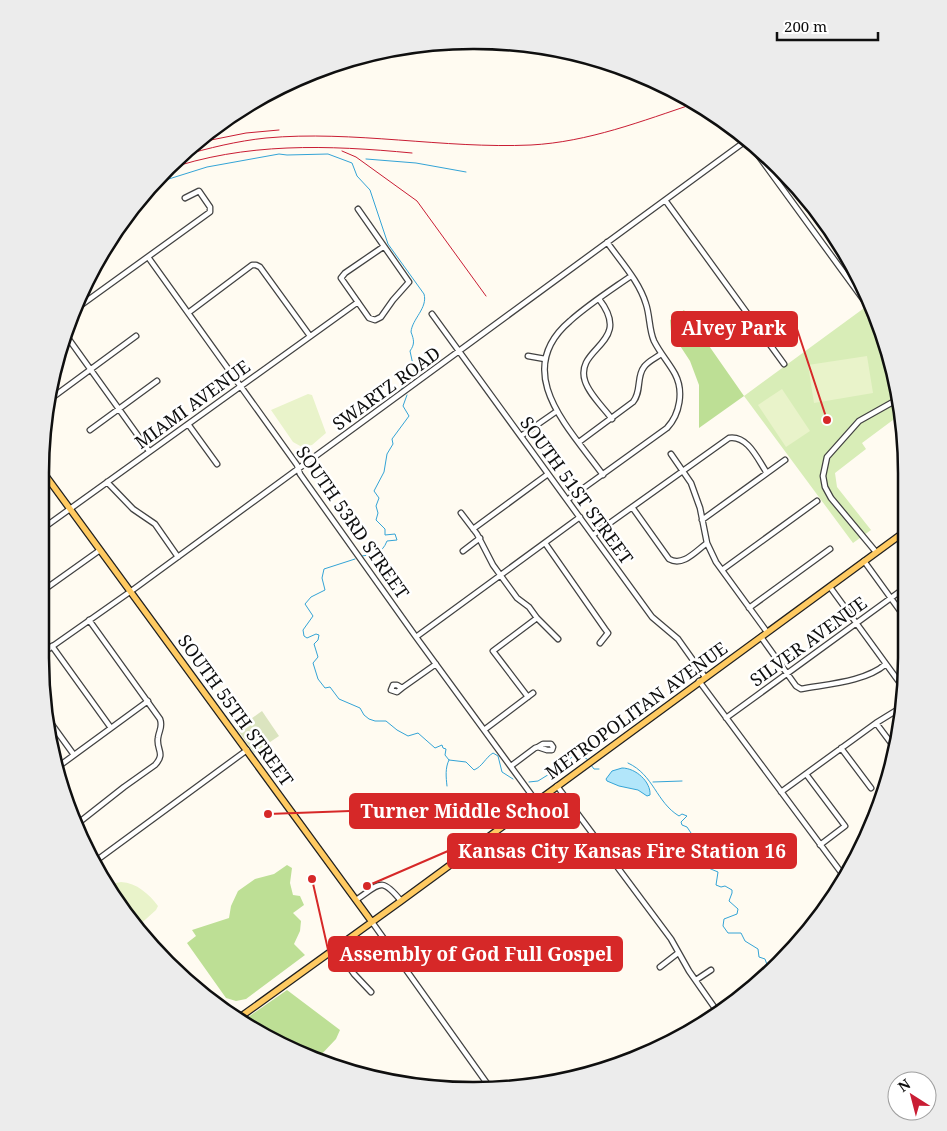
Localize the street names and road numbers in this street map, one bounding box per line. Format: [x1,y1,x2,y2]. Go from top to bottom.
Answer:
street label: SWARTZ ROAD [327,341,445,435]
street label: MIAMI AVENUE [130,354,254,454]
street label: SOUTH 51ST STREET [515,411,639,569]
street label: SOUTH 53RD STREET [291,441,415,603]
street label: SILVER AVENUE [745,590,871,692]
street label: SOUTH 55TH STREET [173,629,299,791]
street label: METROPOLITAN AVENUE [540,636,732,784]

